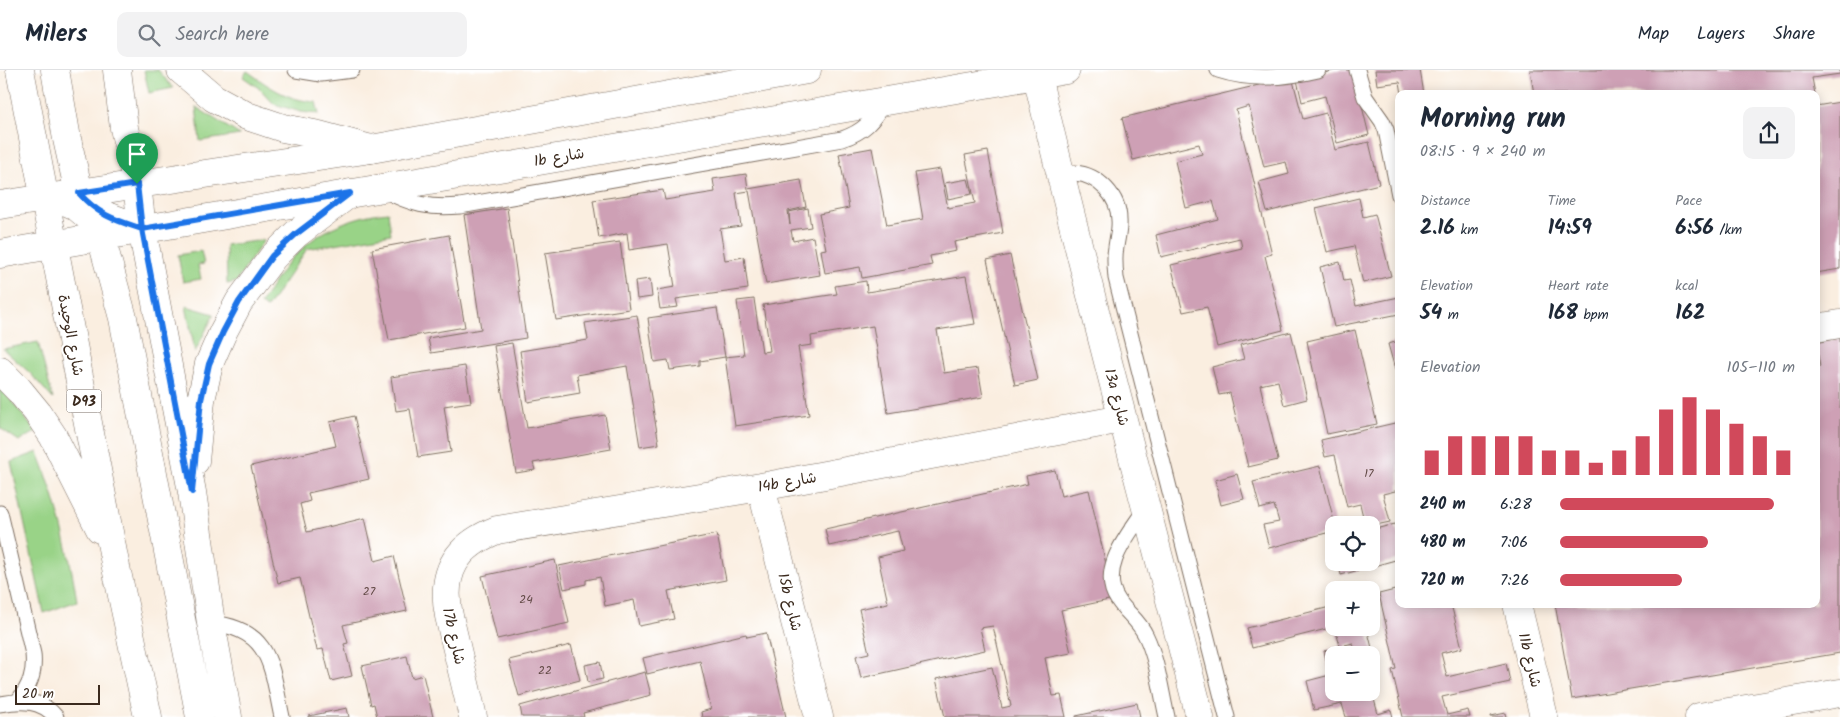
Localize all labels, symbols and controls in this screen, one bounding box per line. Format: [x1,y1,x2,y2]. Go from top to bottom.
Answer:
search box [117,12,467,57]
text: Milers [25,15,87,54]
text: Search here [175,20,269,50]
text: Map [1638,20,1669,49]
text: Layers [1697,20,1745,49]
text: Share [1773,20,1815,49]
icon: search [135,21,163,49]
text: Morning run [1420,97,1566,142]
button: share [1743,107,1795,159]
pin [116,133,158,184]
text: 08:15 · 9 × 240 m [1420,139,1546,164]
icon: arrive [123,140,151,168]
street label: 1b شارع [532,142,586,174]
text: Distance [1420,190,1470,212]
text: Time [1548,190,1576,212]
text: Pace [1675,190,1702,212]
text: 2.16 [1420,212,1455,245]
text: 14:59 [1548,212,1592,245]
text: 6:56 [1675,212,1714,245]
text: km [1455,219,1478,241]
text: /km [1714,219,1742,241]
text: Elevation [1420,275,1473,297]
text: Heart rate [1548,275,1609,297]
text: kcal [1675,275,1698,297]
street label: شارع الوحيدة [50,292,90,378]
text: 54 [1420,297,1442,330]
text: 168 [1548,297,1578,330]
text: 162 [1675,297,1705,330]
text: m [1442,304,1459,326]
text: bpm [1578,304,1609,326]
text: Elevation [1420,355,1481,380]
text: 105–110 m [1726,355,1795,380]
street label: 13a شارع [1097,366,1135,429]
road number: D93 [66,390,102,412]
house number: 17 [1364,464,1374,483]
street label: 14b شارع [756,466,818,500]
text: 240 m [1420,492,1466,517]
text: 6:28 [1500,492,1532,517]
map controls [1325,516,1380,701]
button: locate [1325,516,1380,571]
text: 480 m [1420,530,1466,555]
text: 7:06 [1500,530,1528,555]
text: 720 m [1420,568,1464,593]
text: 7:26 [1500,568,1530,593]
street label: 15b شارع [770,571,808,634]
button: + [1325,581,1380,636]
house number: 27 [363,582,376,601]
house number: 24 [519,590,533,609]
street label: 17b شارع [435,605,471,667]
street label: 11b شارع [1511,630,1547,690]
button: − [1325,646,1380,701]
house number: 22 [538,661,552,680]
scale bar [15,682,100,705]
text: 20 m [22,683,54,705]

